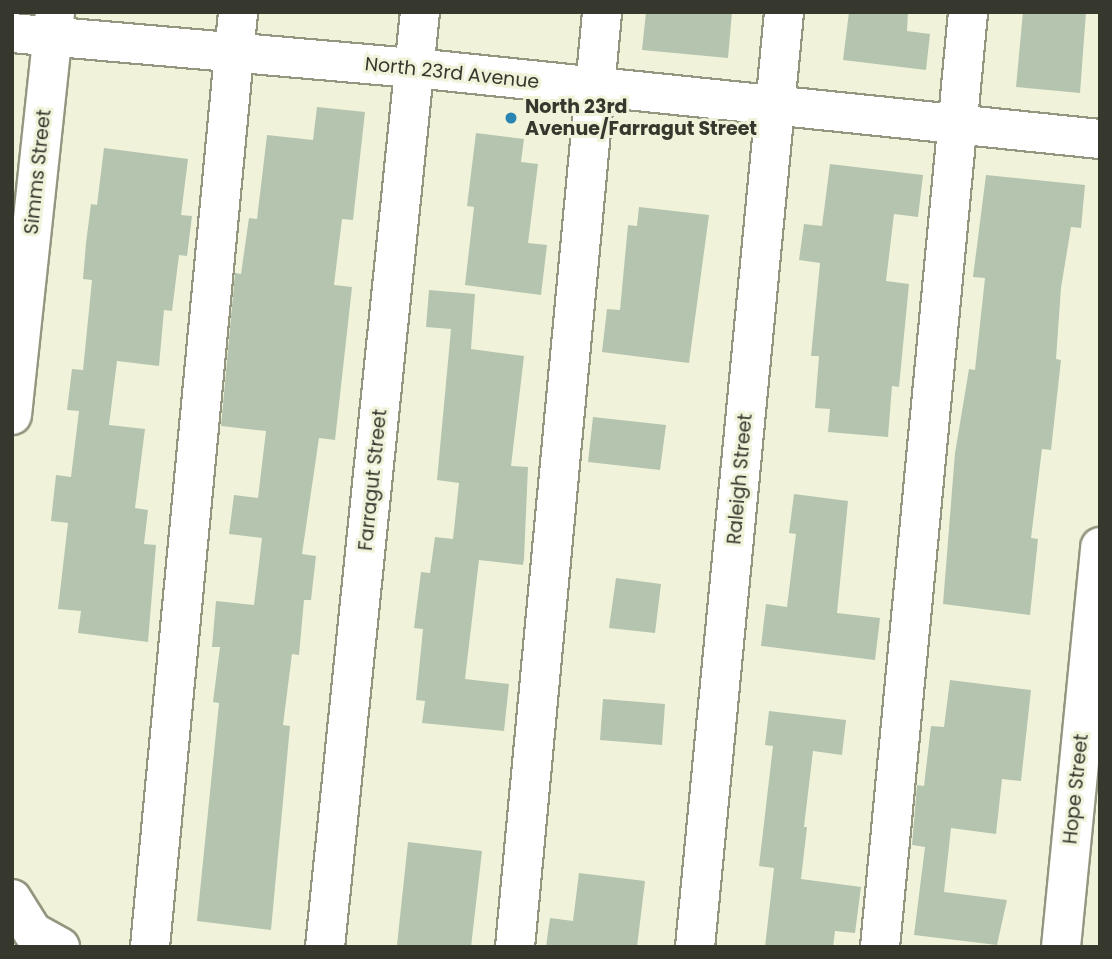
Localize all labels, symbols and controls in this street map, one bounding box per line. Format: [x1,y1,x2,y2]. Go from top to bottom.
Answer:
street label: North 23rd Avenue [364,53,540,93]
place label: North 23rd Avenue/Farragut Street [525,96,757,140]
street label: Simms Street [20,108,56,236]
marker: North 23rd Avenue/Farragut Street [503,110,519,126]
street label: Farragut Street [354,408,392,552]
street label: Raleigh Street [723,413,757,545]
street label: Hope Street [1059,733,1093,845]

